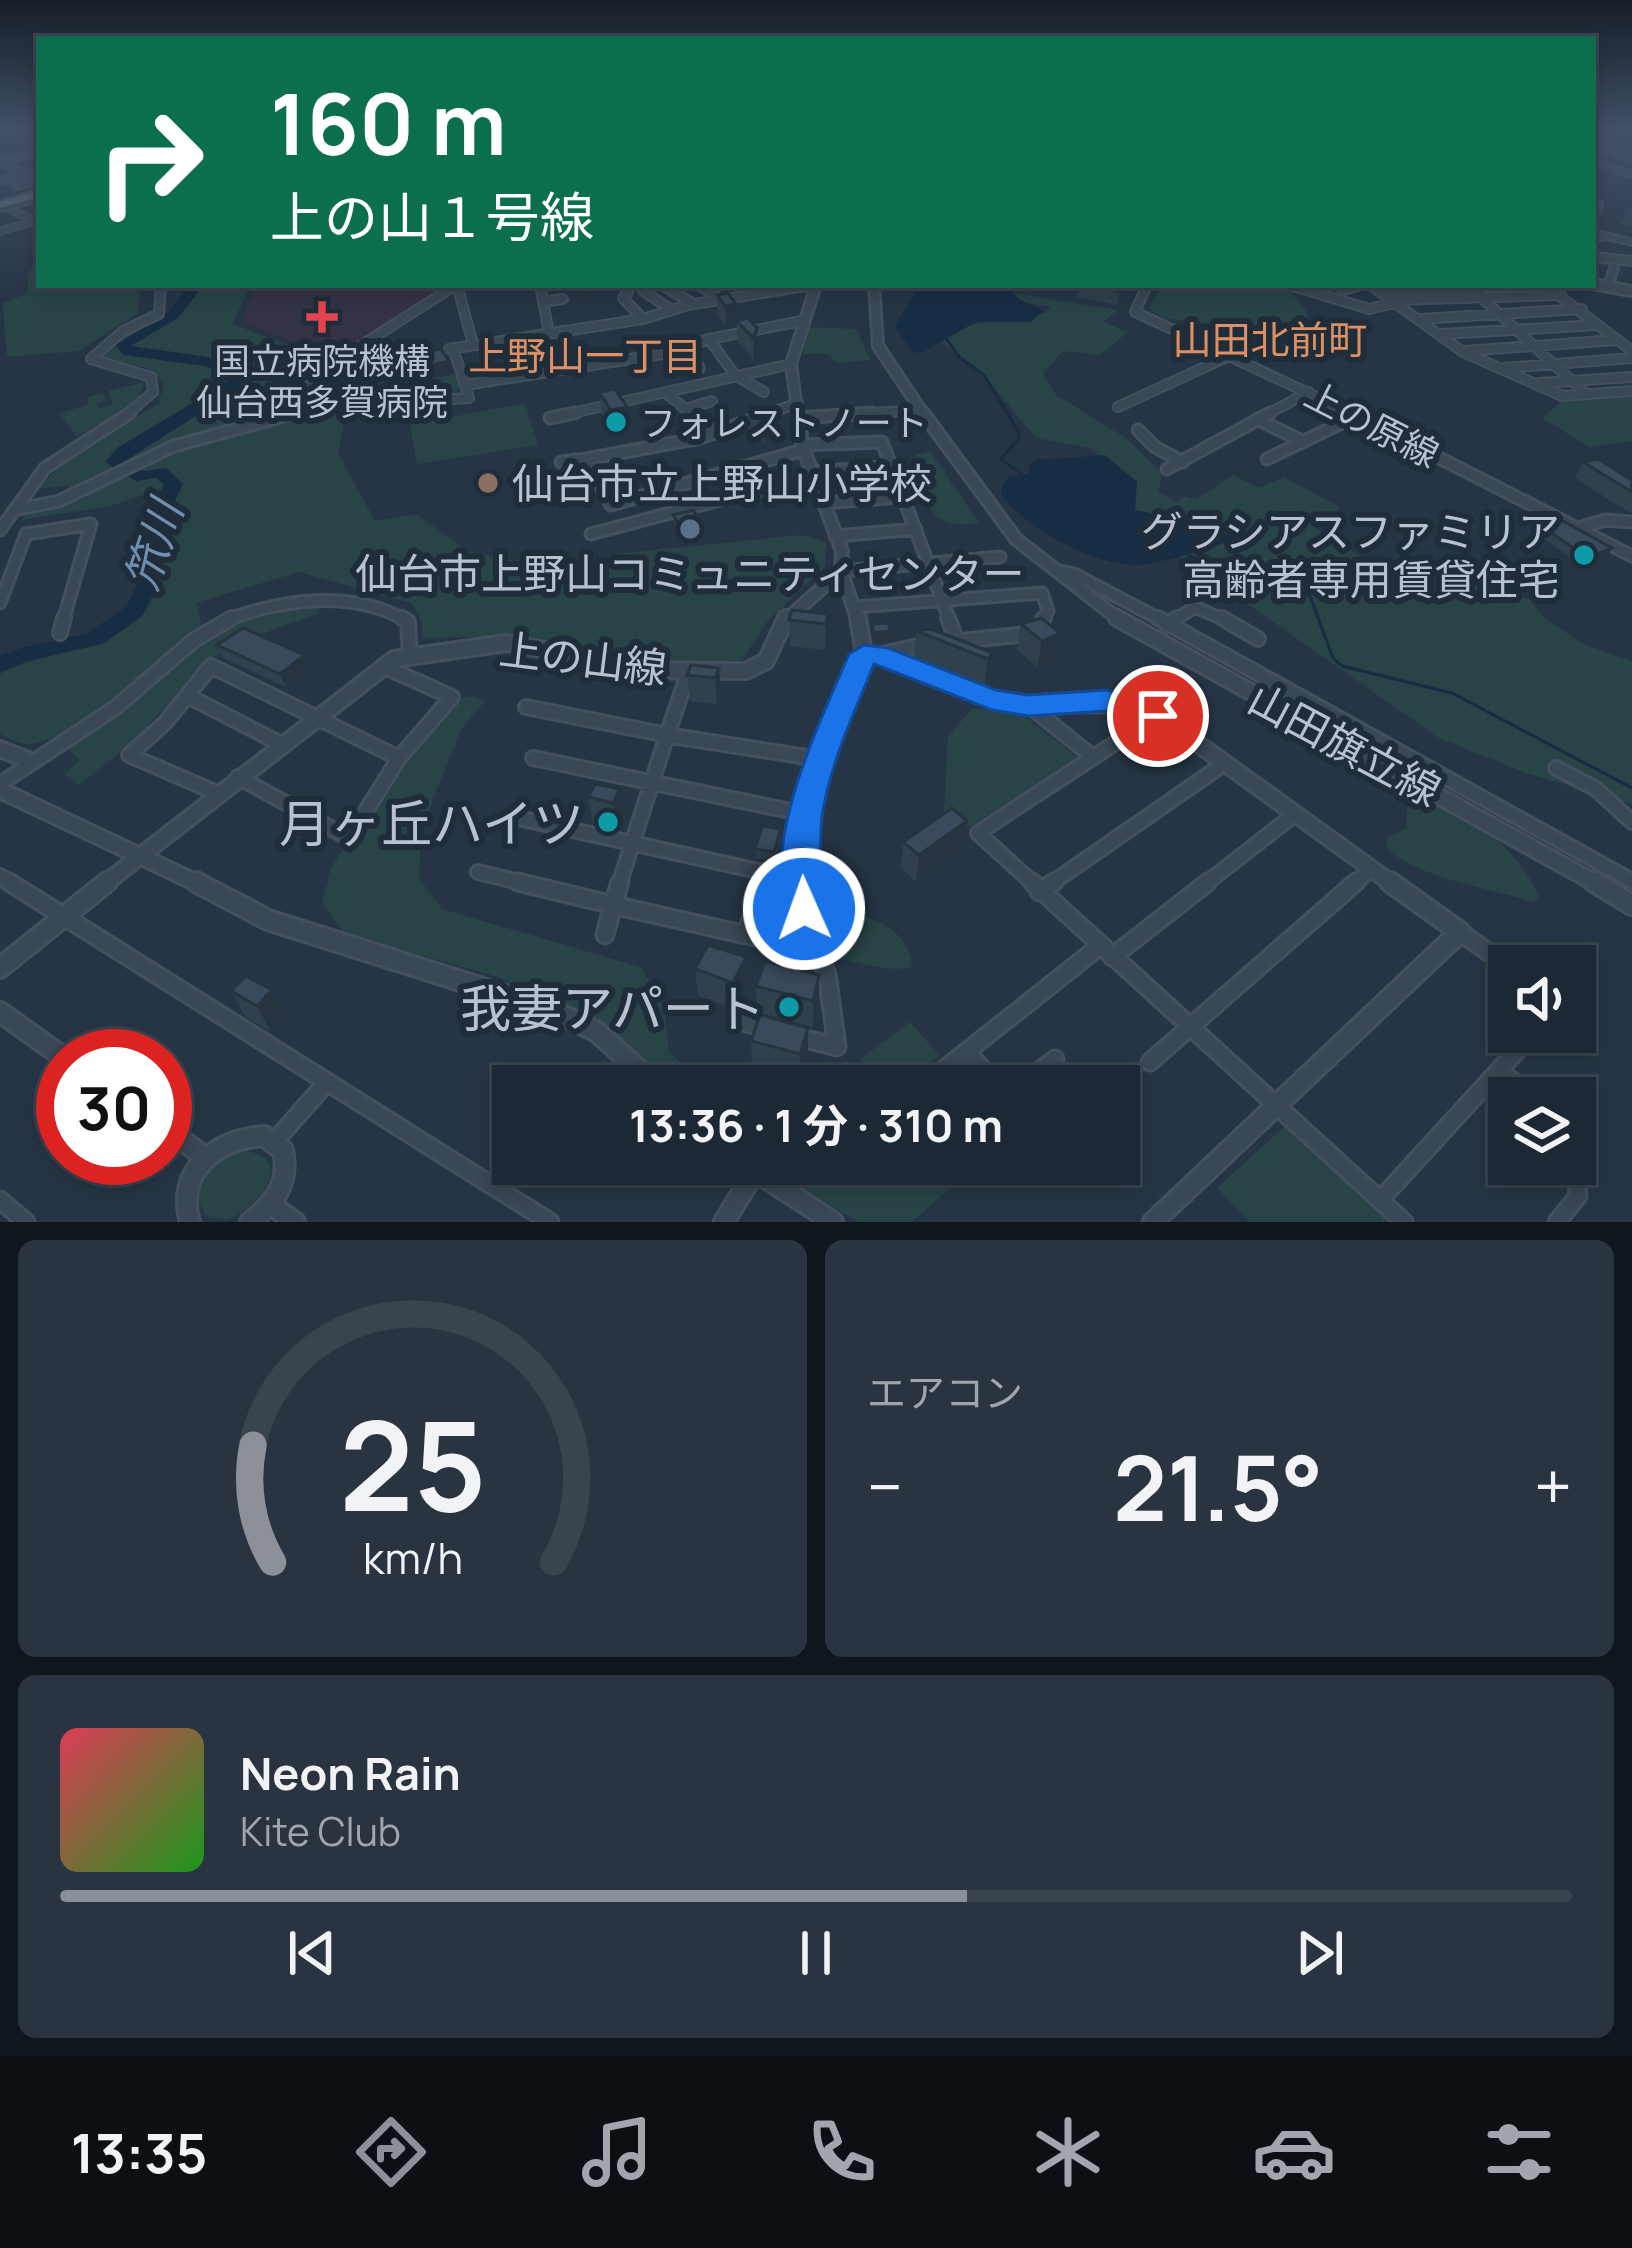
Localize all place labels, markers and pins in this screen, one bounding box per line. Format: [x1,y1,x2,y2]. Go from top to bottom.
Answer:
marker: 国立病院機構 仙台西多賀病院 [306,301,338,333]
place label: 国立病院機構 仙台西多賀病院 [196,336,448,426]
place label: フォレストノート [640,398,928,447]
marker: フォレストノート [603,409,629,435]
place label: 仙台市立上野山小学校 [512,454,932,512]
marker: 仙台市立上野山小学校 [475,470,501,496]
place label: グラシアスファミリア 高齢者専用賃貸住宅 [1141,502,1560,608]
marker: 仙台市上野山コミュニティセンター [677,516,703,542]
marker: グラシアスファミリア 高齢者専用賃貸住宅 [1571,542,1597,568]
place label: 仙台市上野山コミュニティセンター [355,544,1025,602]
pin [1107,665,1209,767]
place label: 月ヶ丘ハイツ [279,788,584,857]
marker: 月ヶ丘ハイツ [595,809,621,835]
place label: 我妻アパート [460,973,765,1042]
marker: 我妻アパート [776,994,802,1020]

